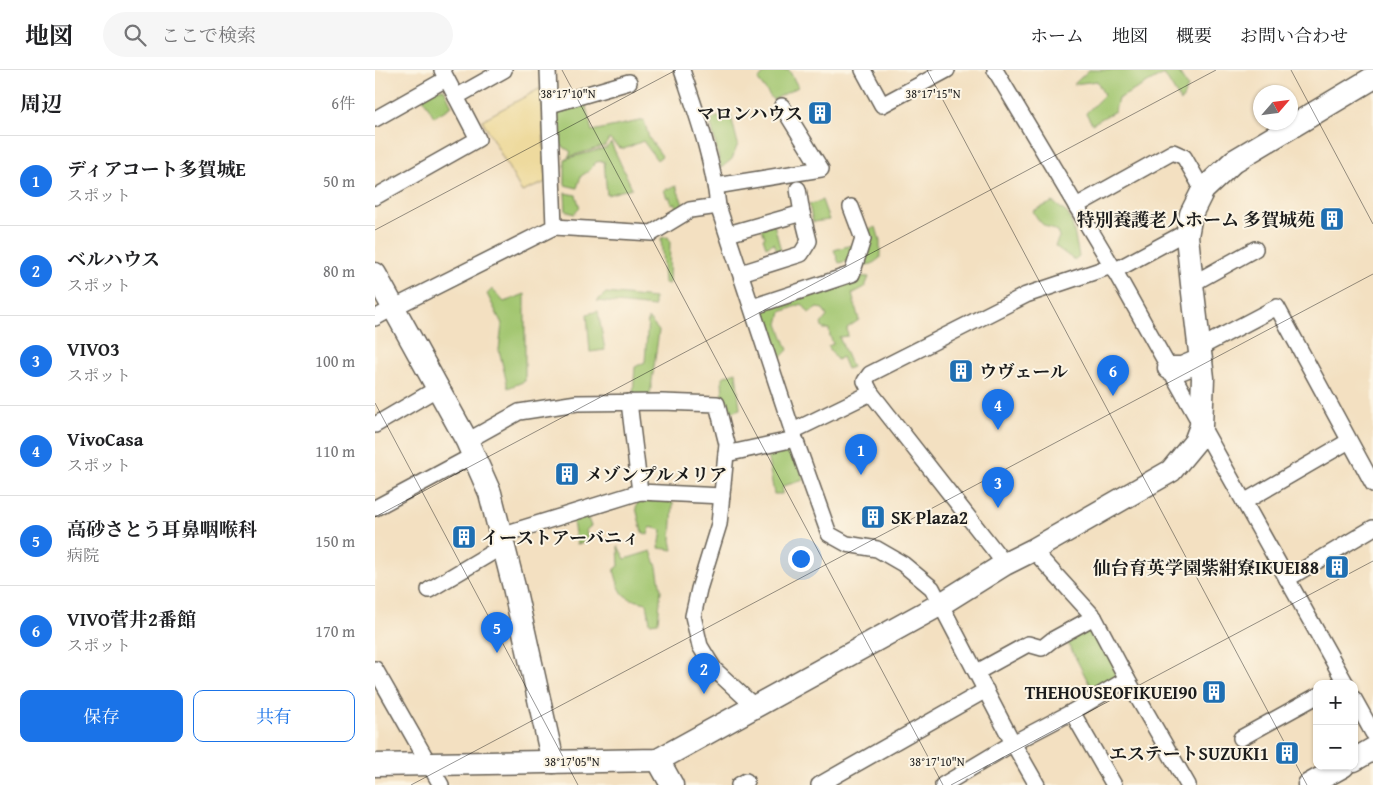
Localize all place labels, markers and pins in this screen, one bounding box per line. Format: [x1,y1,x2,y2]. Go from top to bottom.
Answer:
place label: マロンハウス [697,100,803,127]
building icon: マロンハウス [807,100,833,126]
place label: 特別養護老人ホーム 多賀城苑 [1077,206,1315,233]
building icon: 特別養護老人ホーム 多賀城苑 [1319,206,1345,232]
pin: 6 [1097,355,1129,396]
building icon: ウヴェール [948,358,974,384]
place label: ウヴェール [979,358,1068,385]
pin: 4 [982,389,1014,430]
pin: 1 [845,434,877,475]
building icon: メゾンプルメリア [554,461,580,487]
place label: メゾンプルメリア [585,461,727,488]
pin: 3 [982,467,1014,508]
building icon: SK Plaza2 [860,504,886,530]
place label: SK Plaza2 [891,504,968,531]
building icon: イーストアーバニィ [451,524,477,550]
place label: イーストアーバニィ [481,524,640,551]
place label: 仙台育英学園紫紺寮IKUEI88 [1093,554,1319,581]
building icon: 仙台育英学園紫紺寮IKUEI88 [1324,554,1350,580]
pin: 5 [481,612,513,653]
pin: 2 [688,653,720,694]
place label: THEHOUSEOFIKUEI90 [1025,679,1197,706]
building icon: THEHOUSEOFIKUEI90 [1201,679,1227,705]
place label: エステートSUZUKI1 [1109,740,1269,767]
building icon: エステートSUZUKI1 [1274,740,1300,766]

